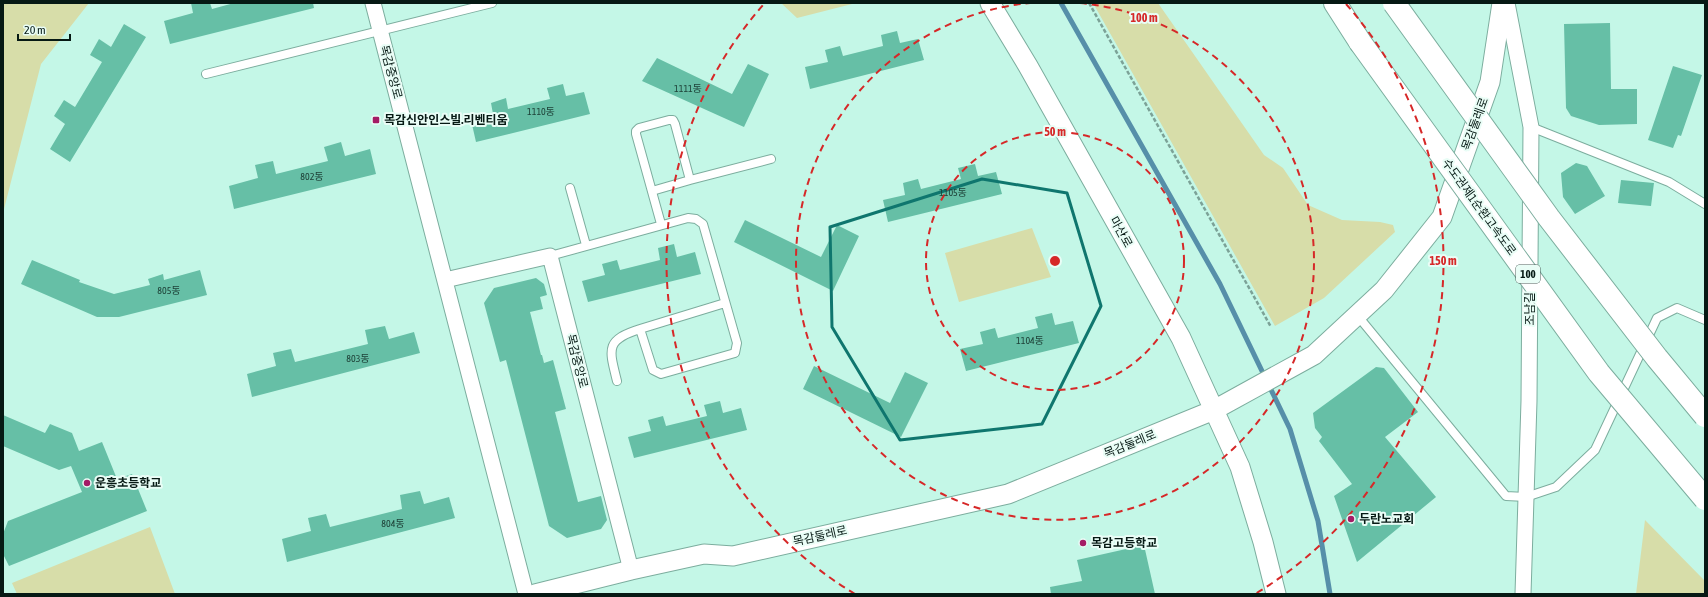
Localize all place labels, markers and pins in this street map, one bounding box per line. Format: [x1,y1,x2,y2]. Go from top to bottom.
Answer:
place label: 목감신안인스빌.리벤티움 [384,113,508,127]
marker: 목감신안인스빌.리벤티움 [371,115,381,125]
centre of rings [1048,254,1062,268]
place label: 운흥초등학교 [95,476,161,490]
marker: 운흥초등학교 [82,478,92,488]
place label: 두란노교회 [1359,512,1414,526]
marker: 두란노교회 [1346,514,1356,524]
place label: 목감고등학교 [1091,536,1157,550]
marker: 목감고등학교 [1078,538,1088,548]

